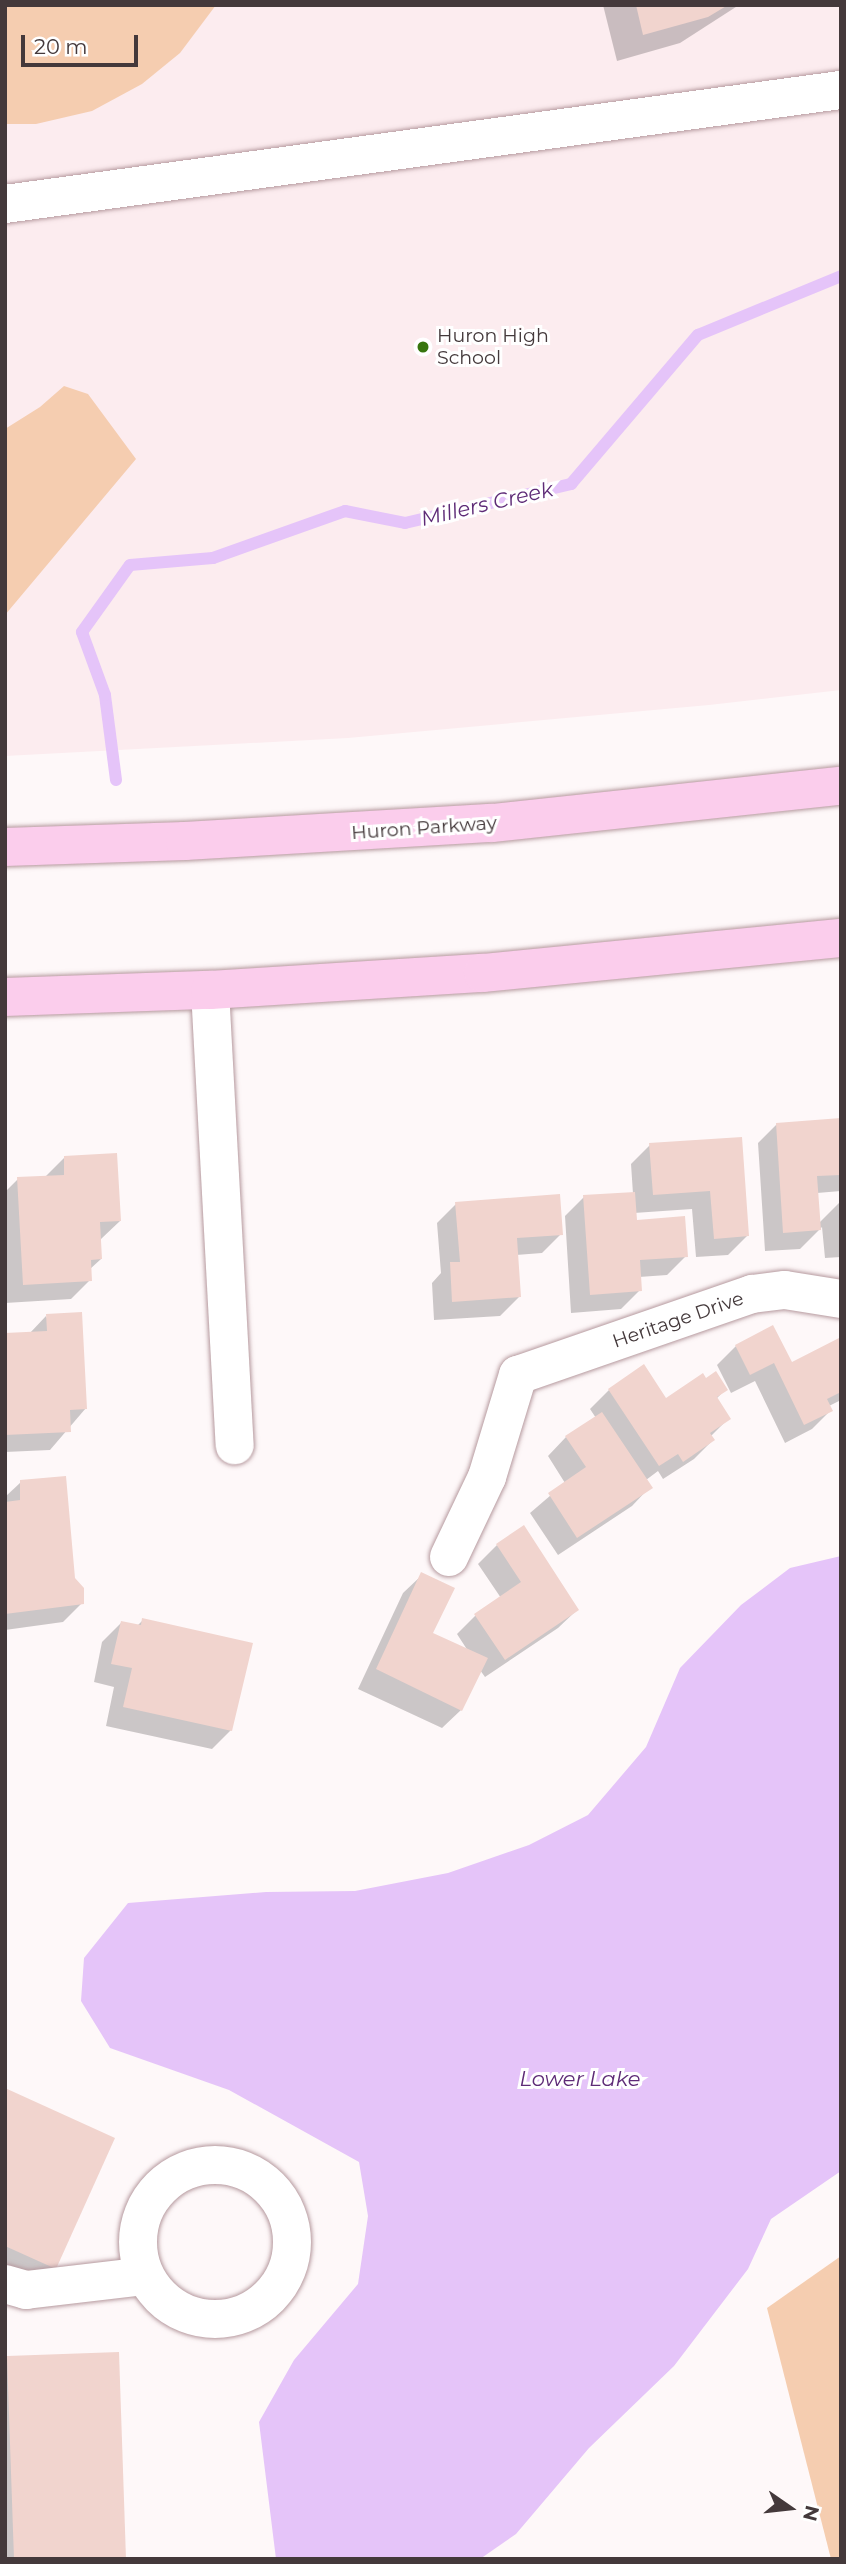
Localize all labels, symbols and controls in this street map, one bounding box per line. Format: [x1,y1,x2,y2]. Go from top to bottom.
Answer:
scale bar [24,21,142,65]
text: 20 m [34,34,88,59]
place label: Huron High School [437,325,549,369]
marker: Huron High School [415,339,431,355]
water label: Millers Creek [418,477,556,531]
street label: Huron Parkway [351,812,497,844]
street label: Heritage Drive [609,1287,747,1353]
water label: Lower Lake [520,2066,640,2092]
north arrow [755,2473,825,2543]
text: N [798,2503,824,2523]

